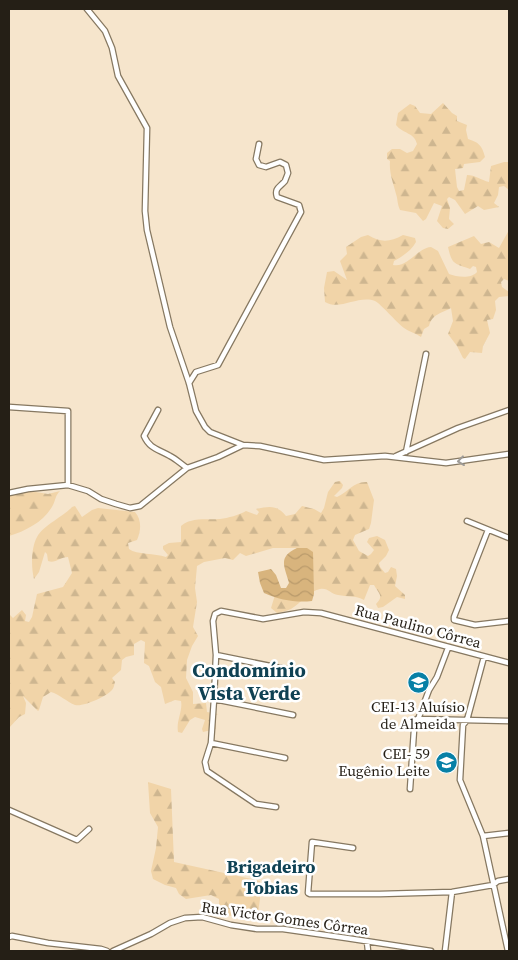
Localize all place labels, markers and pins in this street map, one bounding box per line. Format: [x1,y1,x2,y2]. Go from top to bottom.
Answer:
school or university icon: CEI-13 Aluísio de Almeida [406,671,430,695]
place label: CEI-13 Aluísio de Almeida [371,696,465,734]
place label: CEI- 59 Eugênio Leite [338,743,430,781]
school or university icon: CEI- 59 Eugênio Leite [434,750,458,774]

